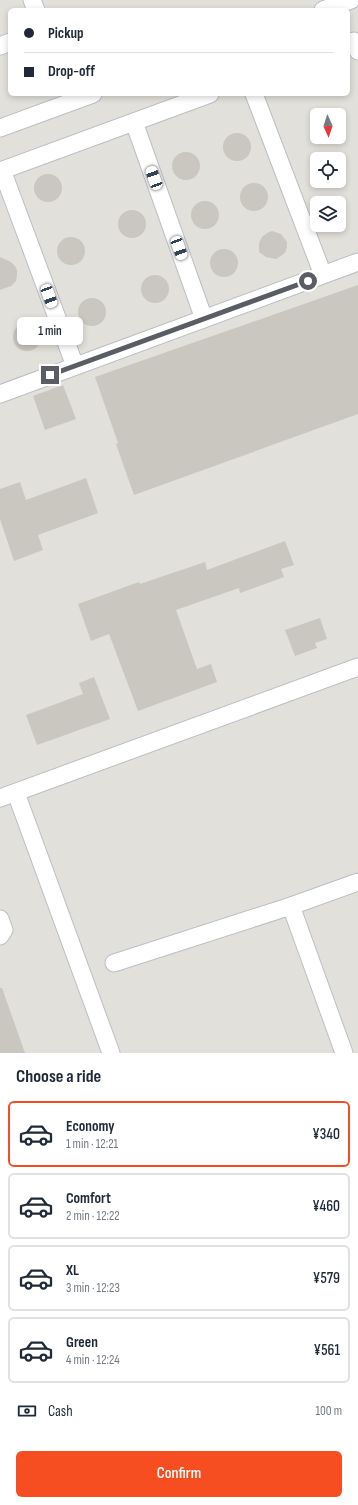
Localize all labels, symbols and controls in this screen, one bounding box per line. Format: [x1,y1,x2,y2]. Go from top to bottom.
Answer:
text: Pickup [48,24,84,43]
text: Drop-off [48,62,95,81]
north arrow [310,108,346,144]
map controls [310,108,346,232]
button: locate [310,152,346,188]
car [144,165,164,191]
button: layers [310,196,346,232]
car [169,235,189,261]
route start [299,272,317,290]
car [39,283,59,309]
callout: 1 min [17,317,83,345]
text: 1 min [38,323,62,339]
route end [41,366,59,384]
text: Choose a ride [16,1066,101,1087]
icon: car [18,1116,54,1152]
text: Economy [66,1117,115,1136]
text: ¥340 [312,1125,340,1144]
text: 1 min · 12:21 [66,1136,118,1152]
icon: car [18,1188,54,1224]
text: Comfort [66,1189,111,1208]
text: ¥460 [312,1197,340,1216]
text: 2 min · 12:22 [66,1208,120,1224]
icon: car [18,1260,54,1296]
text: XL [66,1261,79,1280]
text: ¥579 [313,1269,340,1288]
text: 3 min · 12:23 [66,1280,120,1296]
icon: car [18,1332,54,1368]
text: Green [66,1333,98,1352]
text: ¥561 [314,1341,340,1360]
text: 4 min · 12:24 [66,1352,120,1368]
icon: cash [16,1400,38,1422]
text: Cash [48,1402,73,1421]
text: 100 m [315,1403,342,1419]
button: Confirm [16,1451,342,1497]

